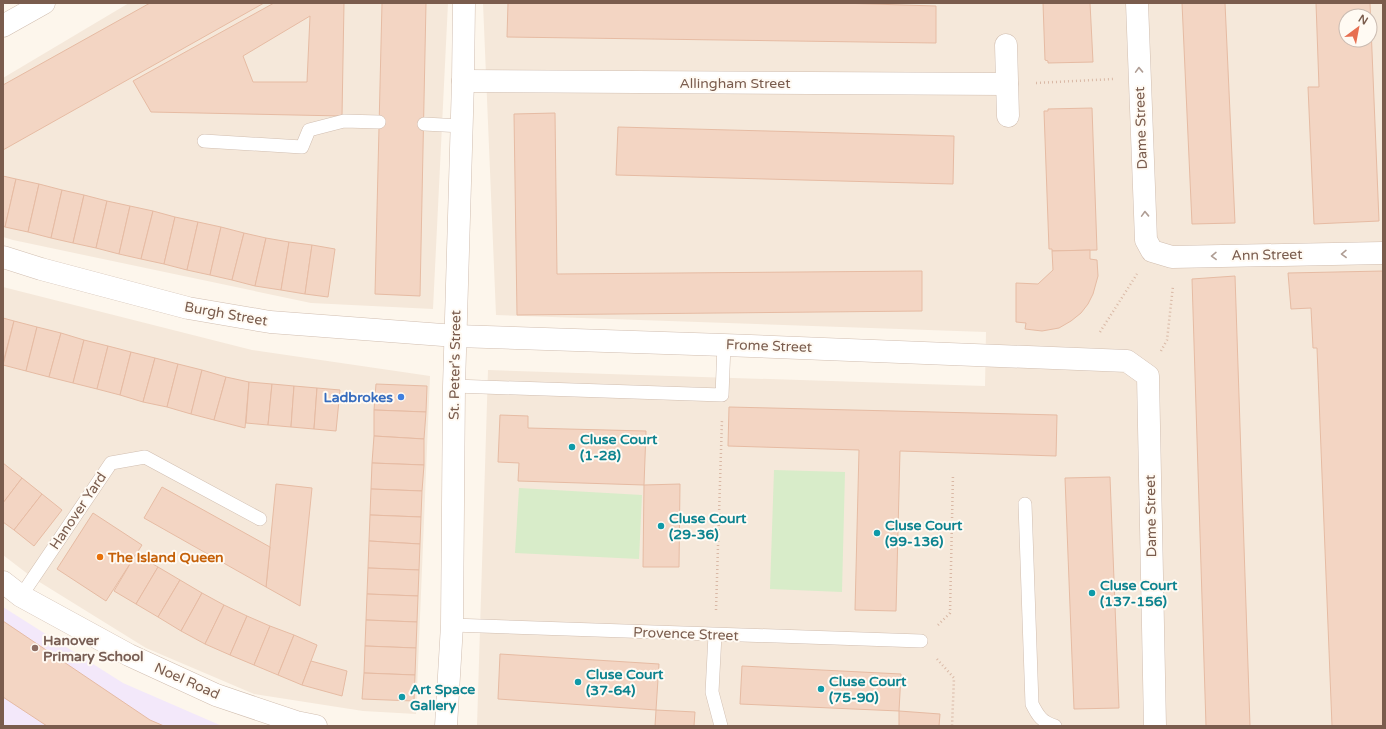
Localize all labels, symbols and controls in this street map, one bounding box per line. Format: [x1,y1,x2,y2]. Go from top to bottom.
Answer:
north arrow [1338,8,1378,48]
text: N [1356,12,1370,28]
one-way arrow [1135,67,1143,73]
street label: Allingham Street [679,75,791,92]
street label: Dame Street [1131,86,1151,170]
one-way arrow [1141,211,1149,217]
street label: Ann Street [1231,246,1303,264]
one-way arrow [1341,250,1347,258]
one-way arrow [1211,252,1217,260]
street label: Burgh Street [183,298,270,330]
street label: St. Peter's Street [446,309,464,420]
street label: Frome Street [726,336,813,356]
place label: Ladbrokes [324,389,393,406]
marker: Ladbrokes [396,392,406,402]
place label: Cluse Court (1-28) [580,431,658,464]
marker: Cluse Court (1-28) [567,442,577,452]
street label: Hanover Yard [46,469,110,553]
street label: Dame Street [1142,474,1160,557]
place label: Cluse Court (29-36) [669,510,747,543]
place label: Cluse Court (99-136) [885,517,963,550]
marker: Cluse Court (29-36) [656,521,666,531]
marker: Cluse Court (99-136) [872,528,882,538]
place label: The Island Queen [107,549,224,566]
marker: The Island Queen [95,552,105,562]
place label: Cluse Court (137-156) [1100,577,1178,610]
marker: Cluse Court (137-156) [1087,588,1097,598]
street label: Provence Street [633,624,740,644]
place label: Hanover Primary School [43,632,144,665]
marker: Hanover Primary School [30,643,40,653]
street label: Noel Road [152,659,222,703]
place label: Cluse Court (37-64) [586,666,664,699]
place label: Cluse Court (75-90) [829,673,907,706]
marker: Cluse Court (37-64) [573,677,583,687]
place label: Art Space Gallery [410,681,475,714]
marker: Cluse Court (75-90) [816,684,826,694]
marker: Art Space Gallery [397,692,407,702]

